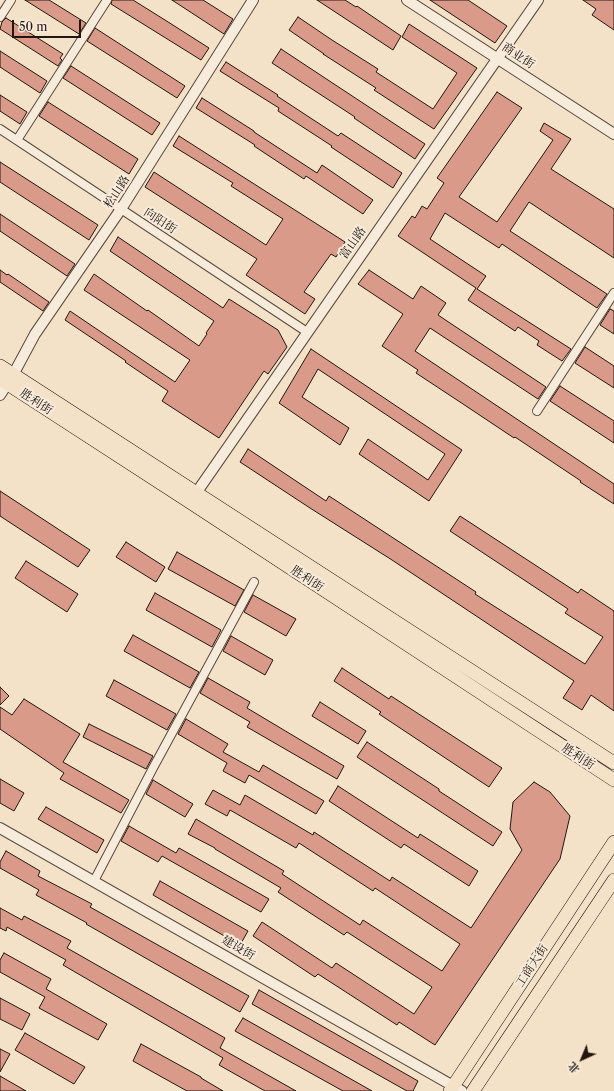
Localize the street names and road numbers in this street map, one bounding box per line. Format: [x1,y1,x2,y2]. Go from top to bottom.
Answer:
street label: 商业街 [499,40,537,72]
street label: 松山路 [101,173,133,211]
street label: 向阳街 [141,205,179,237]
street label: 富山路 [337,224,369,262]
street label: 胜利街 [17,386,55,418]
street label: 胜利街 [288,563,326,595]
street label: 胜利街 [559,741,597,773]
street label: 建设街 [219,933,257,963]
street label: 工商大街 [513,942,551,990]

